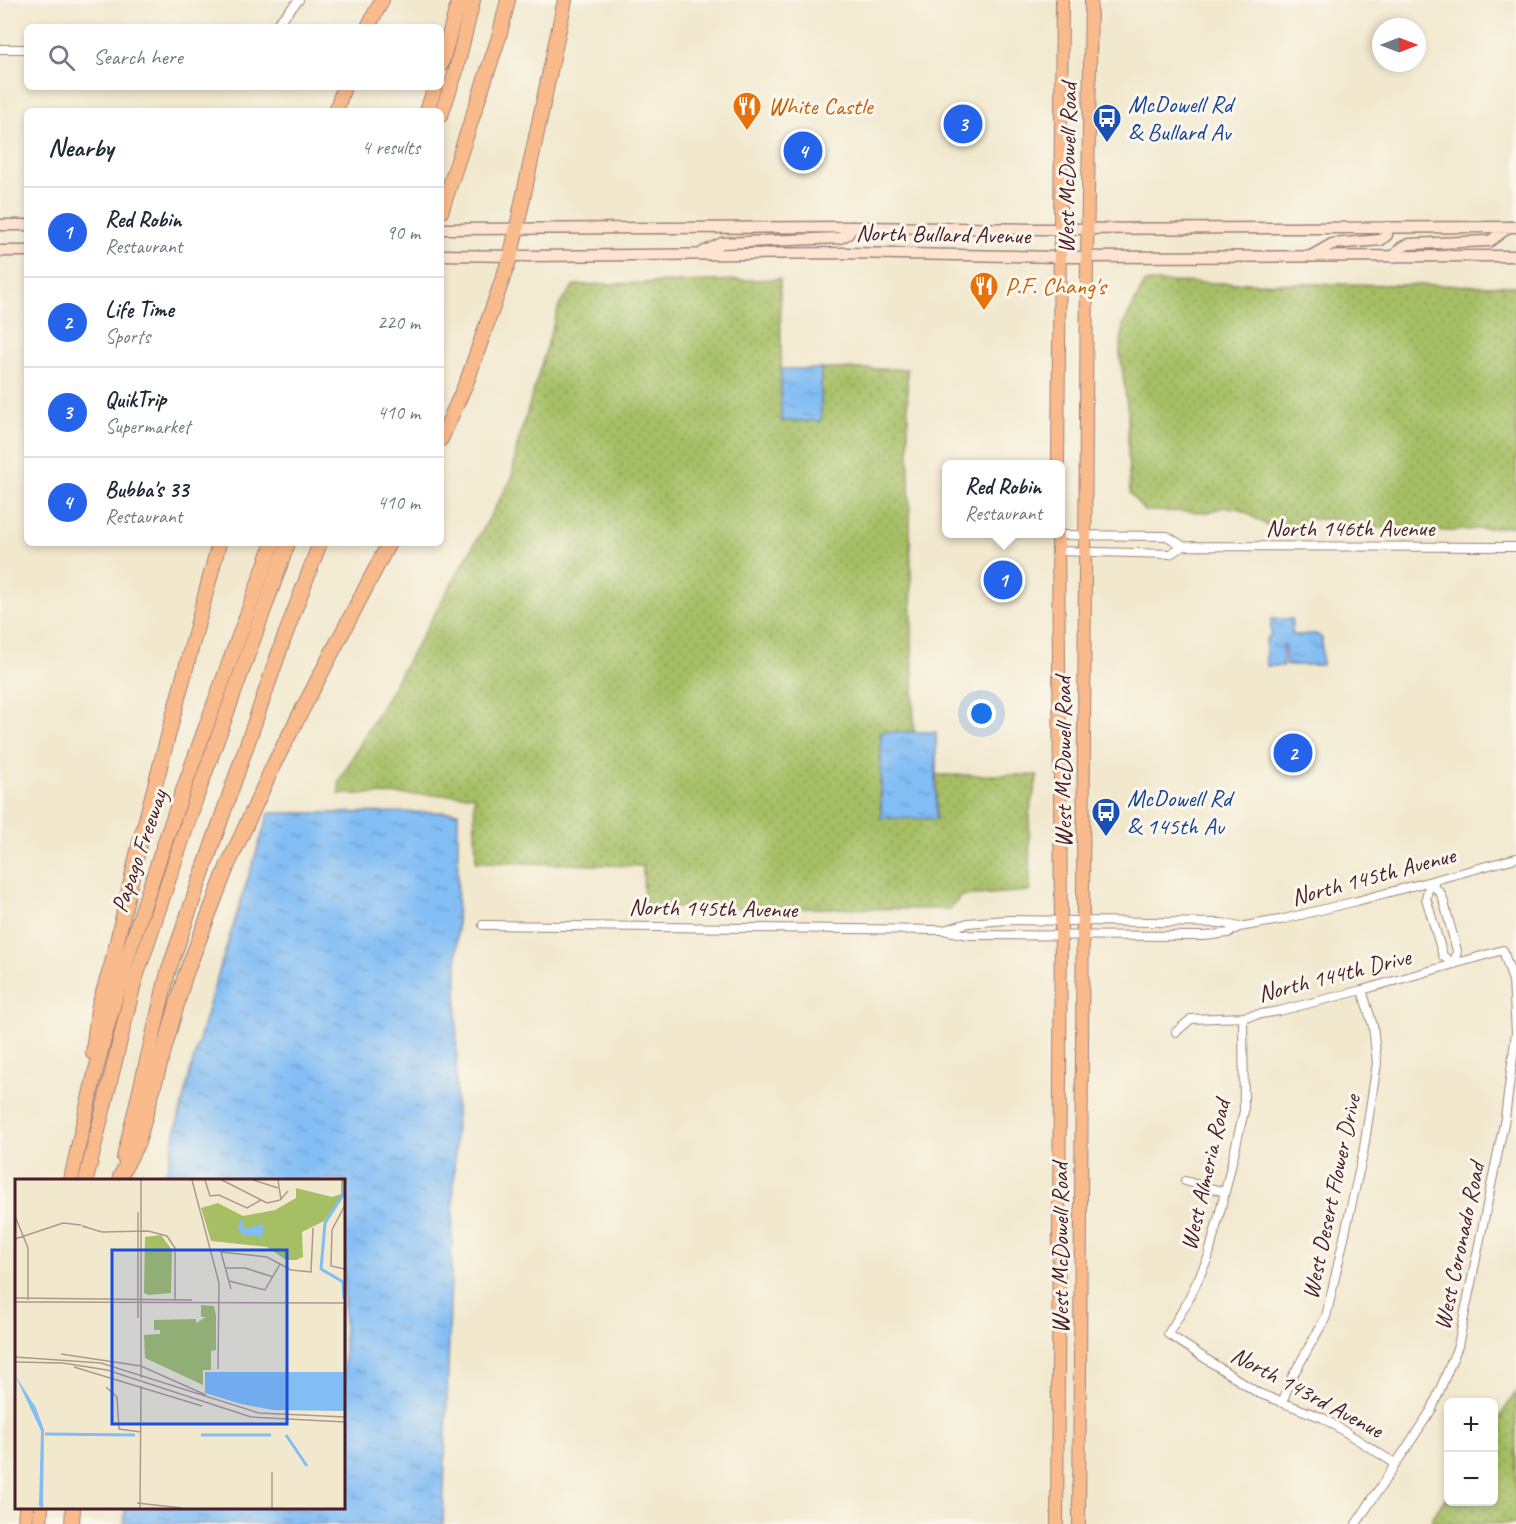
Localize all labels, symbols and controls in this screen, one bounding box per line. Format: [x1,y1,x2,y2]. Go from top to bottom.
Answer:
north arrow [1372,18,1426,72]
search box [24,24,444,90]
icon: search [45,41,78,74]
text: Search here [93,43,183,71]
street label: West McDowell Road [1051,79,1084,254]
place label: McDowell Rd & Bullard Av [1128,89,1236,147]
restaurant icon: White Castle [731,90,763,132]
place label: White Castle [768,91,875,121]
pin: 3 [944,102,982,146]
bus stop icon: McDowell Rd & Bullard Av [1091,102,1123,144]
pin: 4 [784,128,822,174]
text: Nearby [48,131,113,164]
text: 4 results [361,135,420,160]
text: Red Robin [105,206,181,234]
street label: North Bullard Avenue [856,217,1033,251]
text: 1 [63,220,72,245]
text: 90 m [386,220,420,245]
text: Restaurant [105,234,182,259]
restaurant icon: P.F. Chang's [968,270,1000,312]
place label: P.F. Chang's [1005,271,1108,301]
text: Life Time [105,296,174,324]
text: 2 [63,310,72,335]
text: 220 m [377,310,420,335]
text: Sports [105,324,150,349]
text: QuikTrip [105,386,166,414]
text: 3 [63,400,72,425]
text: 410 m [377,400,420,425]
text: Supermarket [105,414,190,439]
popup [942,460,1065,538]
text: Red Robin [965,473,1041,501]
text: Bubba's 33 [105,476,188,504]
text: 4 [63,490,72,515]
text: 410 m [377,490,420,515]
text: Restaurant [965,501,1042,526]
text: Restaurant [105,504,182,529]
street label: North 146th Avenue [1266,513,1436,543]
pin: 1 [984,558,1022,602]
street label: West McDowell Road [1048,673,1078,847]
your location [967,699,996,728]
pin: 2 [1274,730,1312,776]
place label: McDowell Rd & 145th Av [1127,783,1235,841]
street label: Papago Freeway [104,784,175,916]
bus stop icon: McDowell Rd & 145th Av [1090,796,1122,838]
street label: North 145th Avenue [1288,839,1460,912]
street label: North 145th Avenue [629,892,800,925]
street label: North 144th Drive [1255,941,1416,1008]
street label: West Desert Flower Drive [1295,1090,1368,1302]
street label: West Almeria Road [1173,1093,1238,1253]
street label: West Coronado Road [1427,1156,1492,1332]
street label: West McDowell Road [1045,1159,1075,1333]
inset map [15,1179,345,1509]
street label: North 143rd Avenue [1226,1339,1390,1446]
map controls [1444,1398,1498,1506]
button: + [1444,1398,1498,1452]
button: − [1444,1452,1498,1506]

